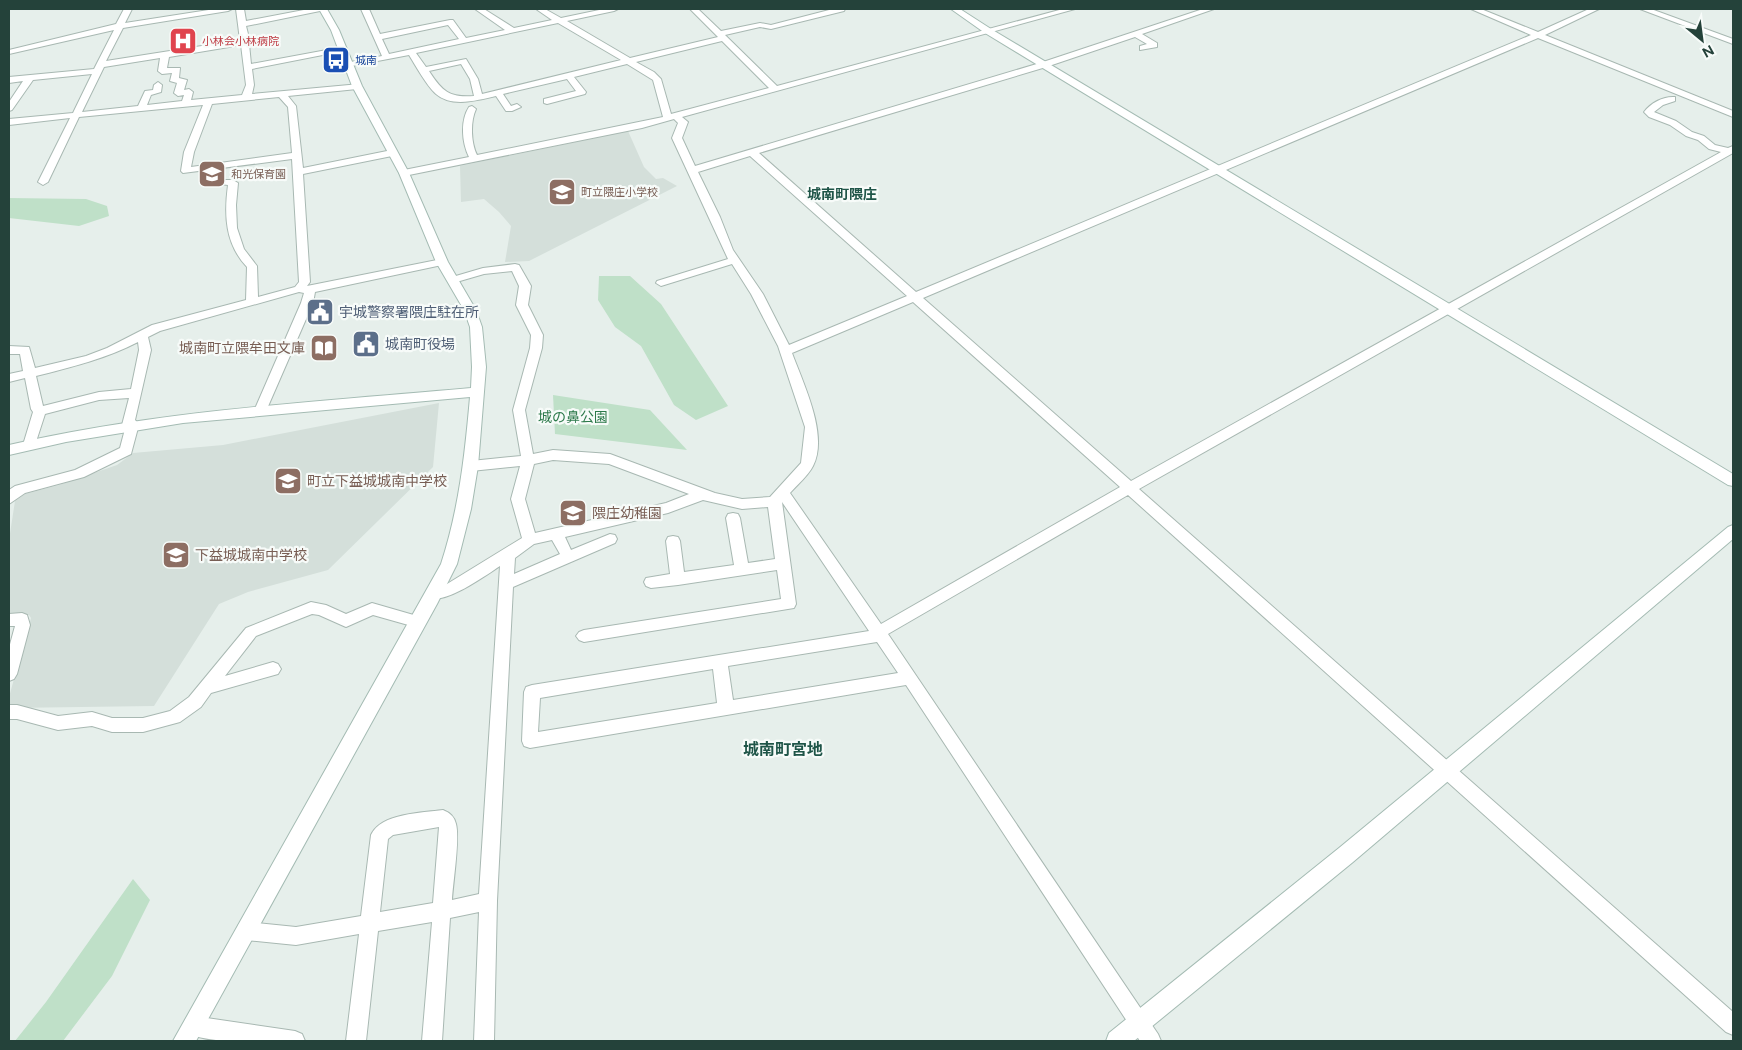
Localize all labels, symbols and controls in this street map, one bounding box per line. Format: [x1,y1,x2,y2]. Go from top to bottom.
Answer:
north arrow [1677,15,1727,65]
hospital icon: 小林会小林病院 [168,26,198,56]
place label: 小林会小林病院 [202,35,279,48]
text: N [1699,41,1717,61]
bus stop icon: 城南 [321,45,351,75]
place label: 城南 [355,54,377,67]
school or university icon: 和光保育園 [197,159,227,189]
place label: 和光保育園 [231,168,286,181]
school or university icon: 町立隈庄小学校 [547,177,577,207]
place label: 町立隈庄小学校 [581,186,658,199]
district label: 城南町隈庄 [807,186,877,203]
public building icon: 宇城警察署隈庄駐在所 [305,297,335,327]
place label: 宇城警察署隈庄駐在所 [339,304,479,321]
public building icon: 城南町役場 [351,329,381,359]
library icon: 城南町立隈牟田文庫 [309,333,339,363]
place label: 城南町役場 [385,336,455,353]
place label: 城南町立隈牟田文庫 [179,340,305,357]
park label: 城の鼻公園 [538,409,608,426]
school or university icon: 町立下益城城南中学校 [273,466,303,496]
place label: 町立下益城城南中学校 [307,473,447,490]
school or university icon: 隈庄幼稚園 [558,498,588,528]
place label: 隈庄幼稚園 [592,505,662,522]
school or university icon: 下益城城南中学校 [161,540,191,570]
place label: 下益城城南中学校 [195,547,307,564]
district label: 城南町宮地 [743,740,823,759]

